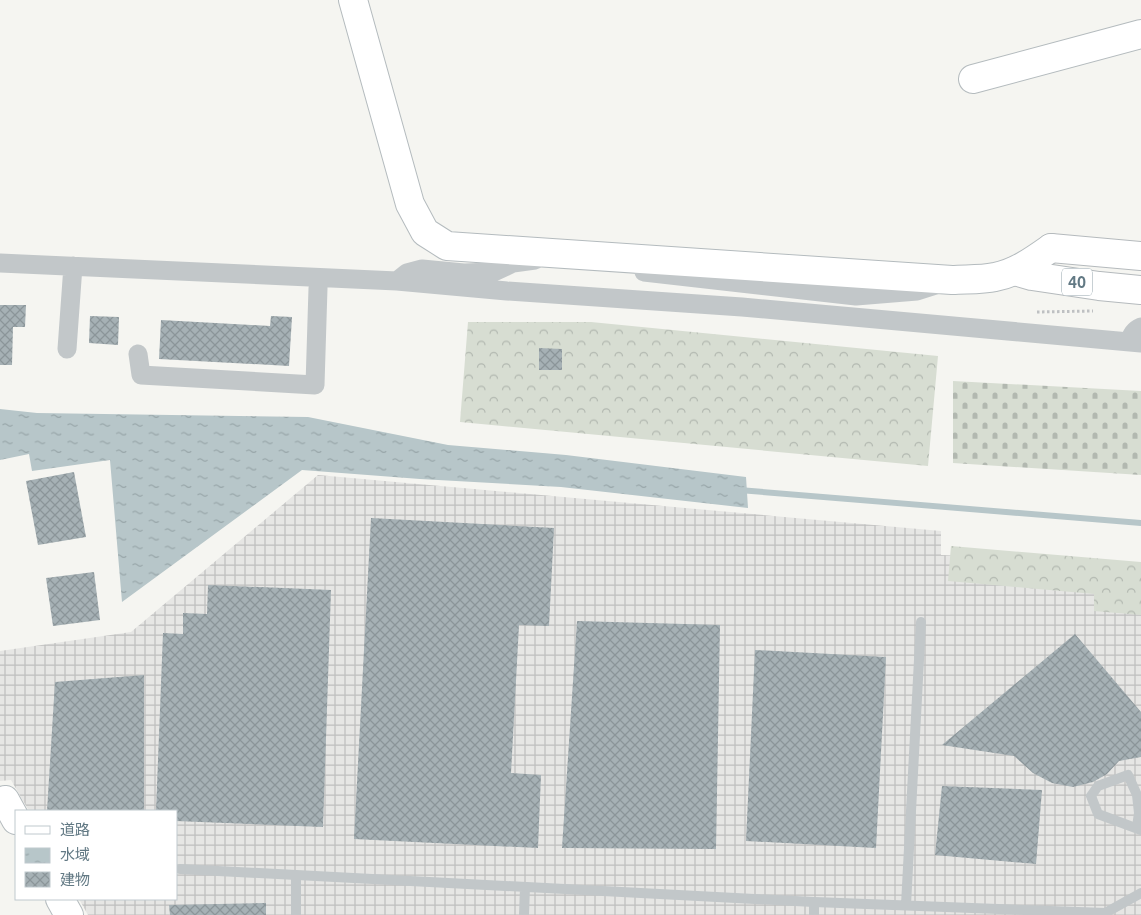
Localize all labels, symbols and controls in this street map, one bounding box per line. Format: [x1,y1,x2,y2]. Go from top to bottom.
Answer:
road number: 40 [1062,268,1092,296]
legend [15,810,178,900]
text: 道路 [60,821,90,838]
text: 水域 [60,846,90,863]
text: 建物 [60,871,90,888]

